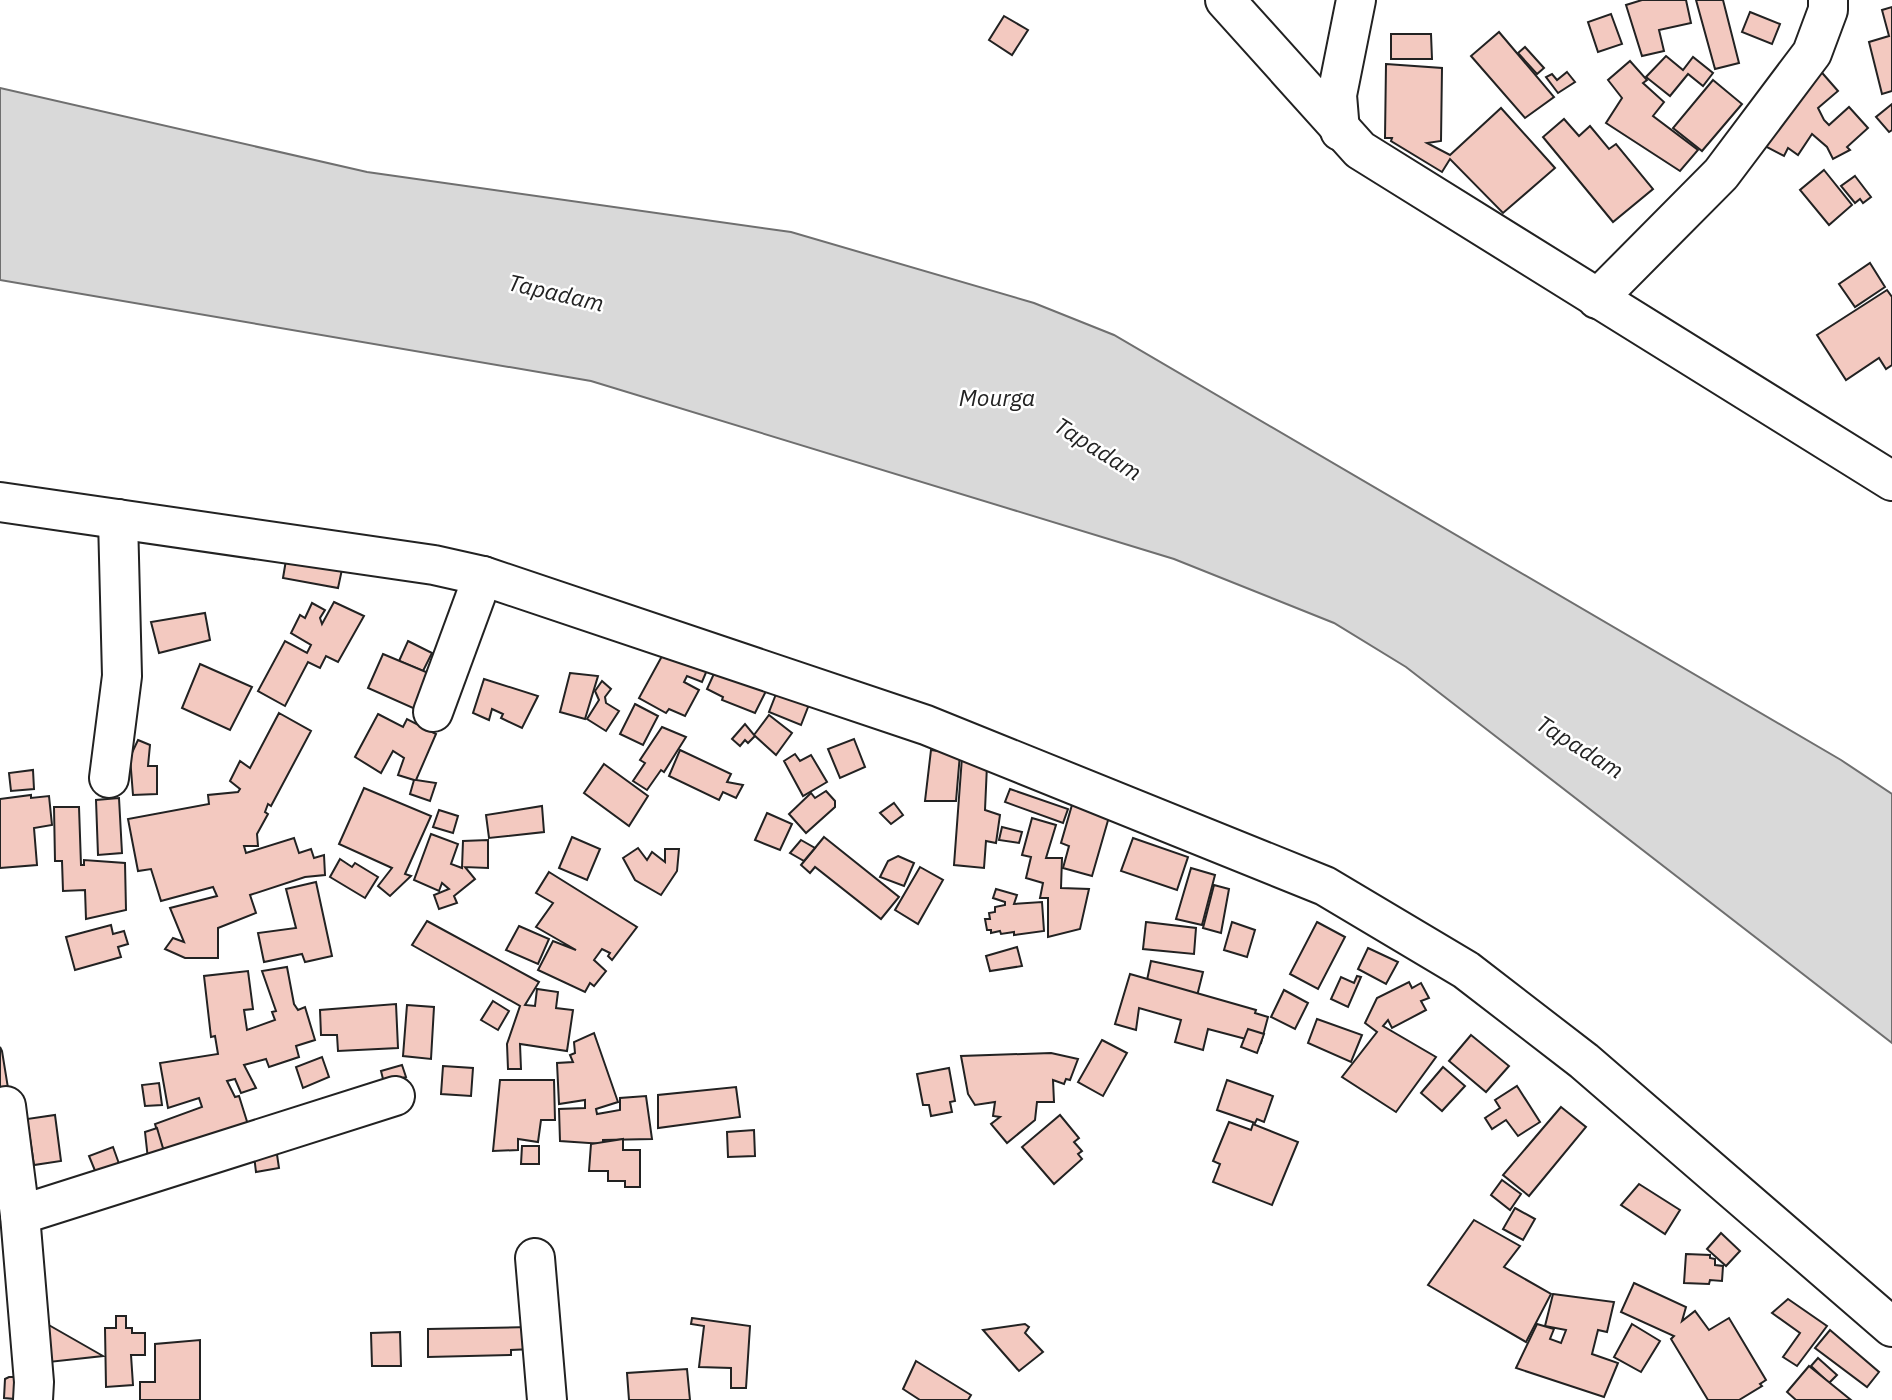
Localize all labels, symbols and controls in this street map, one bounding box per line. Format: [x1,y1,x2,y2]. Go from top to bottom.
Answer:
water label: Tapadam [505,266,607,318]
water label: Mourga [959,382,1035,412]
water label: Tapadam [1049,410,1148,487]
water label: Tapadam [1531,708,1630,785]

